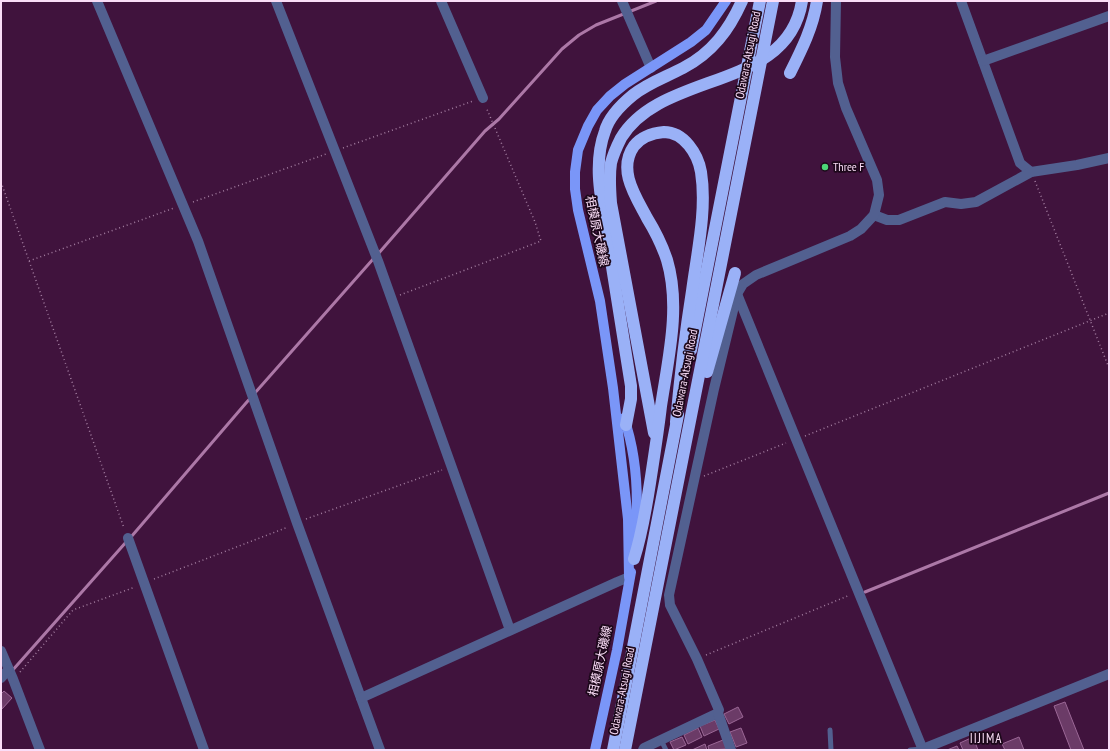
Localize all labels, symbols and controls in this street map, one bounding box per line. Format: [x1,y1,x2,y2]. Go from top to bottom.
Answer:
street label: Odawara-Atsugi Road [732,10,763,100]
place label: Three F [833,159,864,174]
marker: Three F [820,162,830,172]
street label: 相模原大磯線 [583,194,612,268]
street label: Odawara-Atsugi Road [669,328,700,418]
street label: 相模原大磯線 [585,624,614,698]
street label: Odawara-Atsugi Road [606,646,637,736]
district label: IIJIMA [970,730,1002,747]

